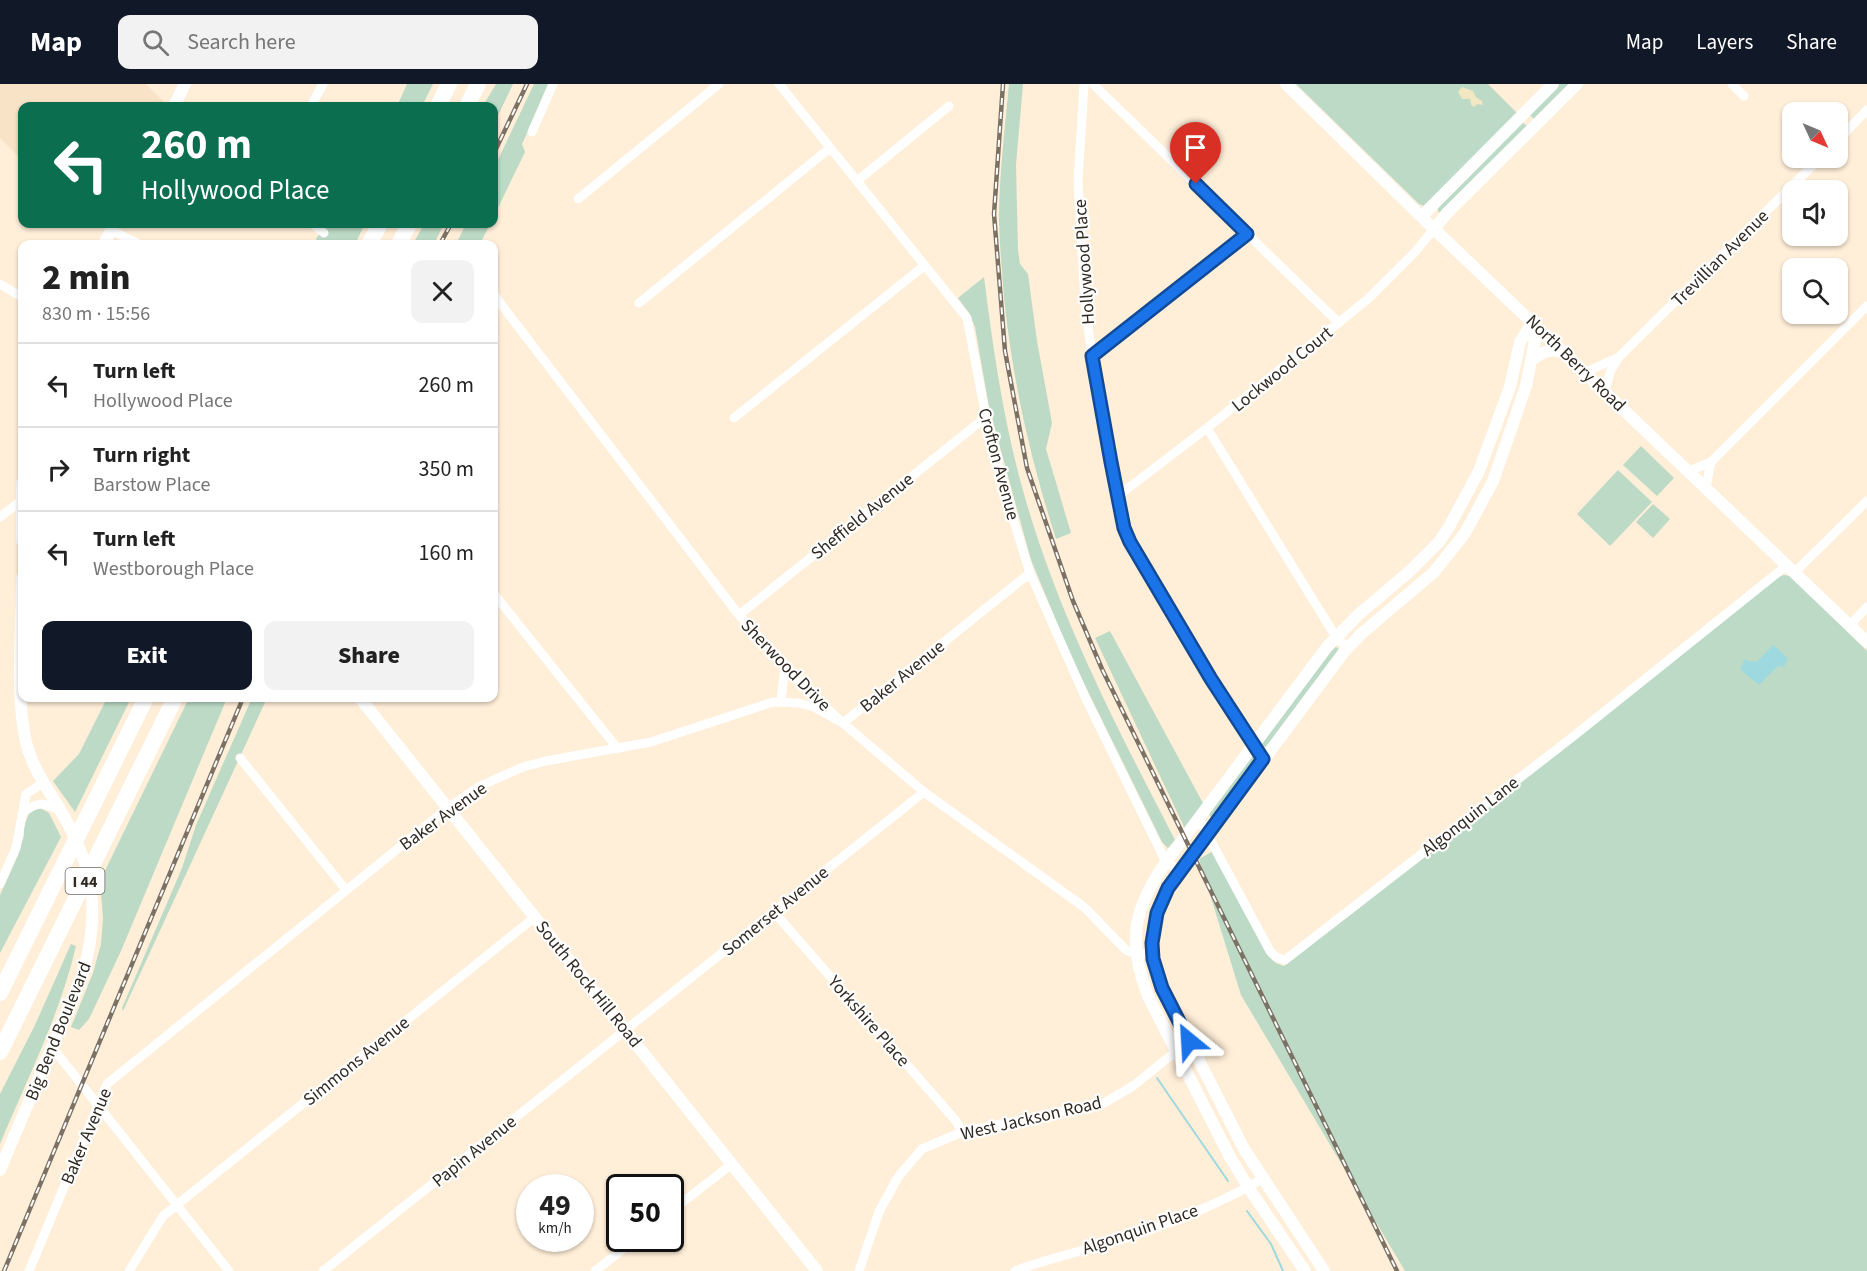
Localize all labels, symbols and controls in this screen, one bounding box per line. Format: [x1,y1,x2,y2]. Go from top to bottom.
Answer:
search box [118,15,538,69]
text: Map [30,22,82,62]
icon: search [139,26,172,59]
text: Search here [187,26,296,58]
text: Map [1626,27,1663,57]
text: Layers [1696,27,1753,57]
text: Share [1786,27,1837,57]
north arrow [1782,102,1848,168]
map controls [1782,102,1848,324]
text: 260 m [141,115,252,175]
pin [1170,122,1221,184]
icon: left [42,126,120,204]
icon: arrive [1179,131,1212,164]
text: Hollywood Place [141,171,330,210]
button: sound [1782,180,1848,246]
street label: Hollywood Place [1068,198,1101,326]
street label: Trevillian Avenue [1666,204,1775,313]
text: 2 min [42,252,130,303]
button: search [1782,258,1848,324]
button: close [411,260,474,323]
text: 830 m · 15:56 [42,300,150,328]
street label: North Berry Road [1520,309,1631,418]
street label: Lockwood Court [1226,321,1338,418]
text: Turn left [93,355,175,387]
icon: left [42,369,75,402]
text: 260 m [419,369,474,401]
text: Hollywood Place [93,387,233,415]
street label: Crofton Avenue [972,405,1026,523]
text: Turn right [93,439,190,471]
icon: right [42,453,75,486]
text: 350 m [419,453,474,485]
street label: Sheffield Avenue [806,467,919,566]
text: Barstow Place [93,471,210,499]
text: Turn left [93,523,175,555]
icon: left [42,537,75,570]
text: 160 m [419,537,474,569]
text: Westborough Place [93,555,254,583]
street label: Sherwood Drive [735,614,836,717]
button: Exit [42,621,252,690]
button: Share [264,621,474,690]
street label: Baker Avenue [855,634,950,718]
street label: Algonquin Lane [1416,770,1524,862]
street label: Baker Avenue [394,776,492,857]
street label: Somerset Avenue [717,860,834,962]
road number: I 44 [66,868,104,894]
street label: South Rock Hill Road [530,916,648,1053]
street label: Big Bend Boulevard [19,958,98,1104]
street label: Yorkshire Place [821,969,915,1072]
position arrow [1157,1009,1221,1073]
street label: Simmons Avenue [298,1011,415,1112]
street label: Baker Avenue [55,1084,118,1188]
street label: West Jackson Road [958,1090,1104,1147]
street label: Papin Avenue [427,1110,522,1193]
speed limit sign: 50 [606,1174,684,1252]
text: 49 [539,1184,571,1227]
street label: Algonquin Place [1079,1198,1202,1261]
text: km/h [538,1218,572,1239]

